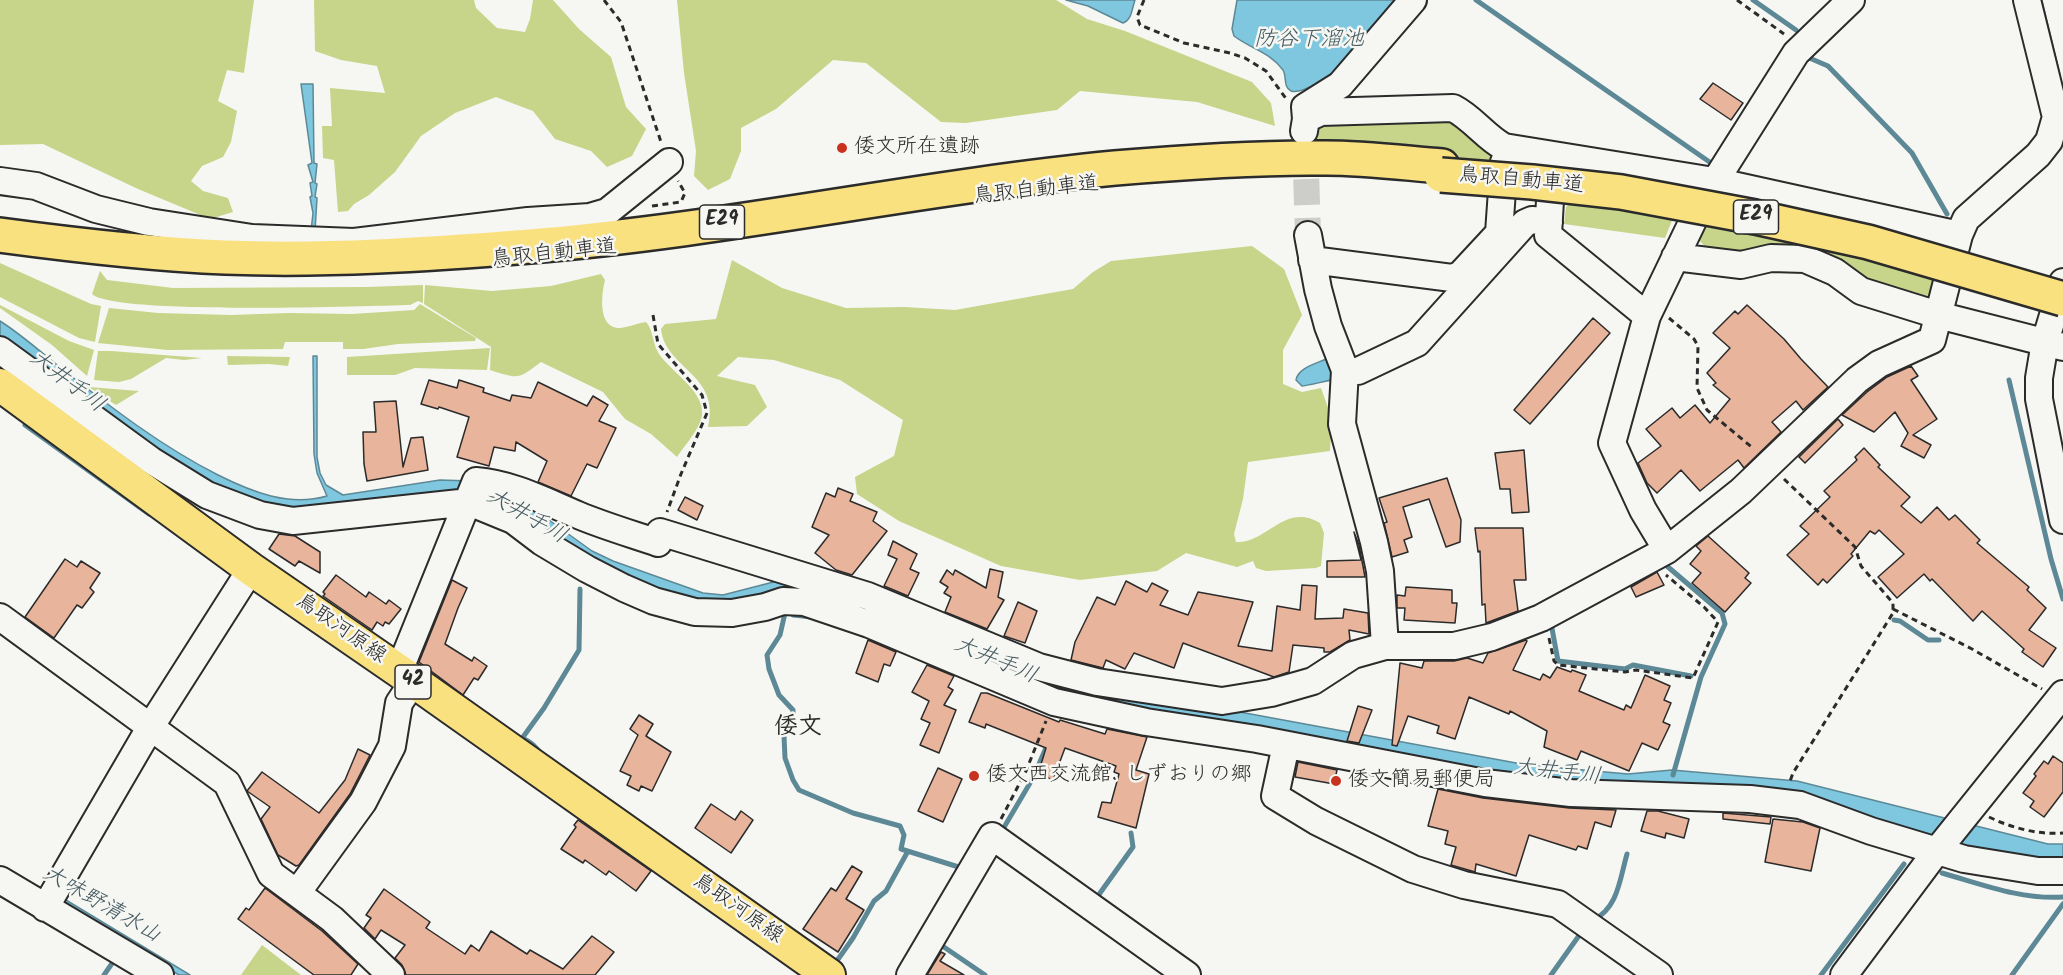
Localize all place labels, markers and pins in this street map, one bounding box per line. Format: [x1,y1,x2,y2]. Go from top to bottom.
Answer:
place label: 倭文所在遺跡 [854,135,980,161]
marker: 倭文所在遺跡 [835,141,849,155]
place label: 倭文西交流館. しずおりの郷 [986,763,1251,789]
place label: 倭文簡易郵便局 [1348,768,1495,794]
marker: 倭文西交流館. しずおりの郷 [967,769,981,783]
marker: 倭文簡易郵便局 [1329,774,1343,788]

